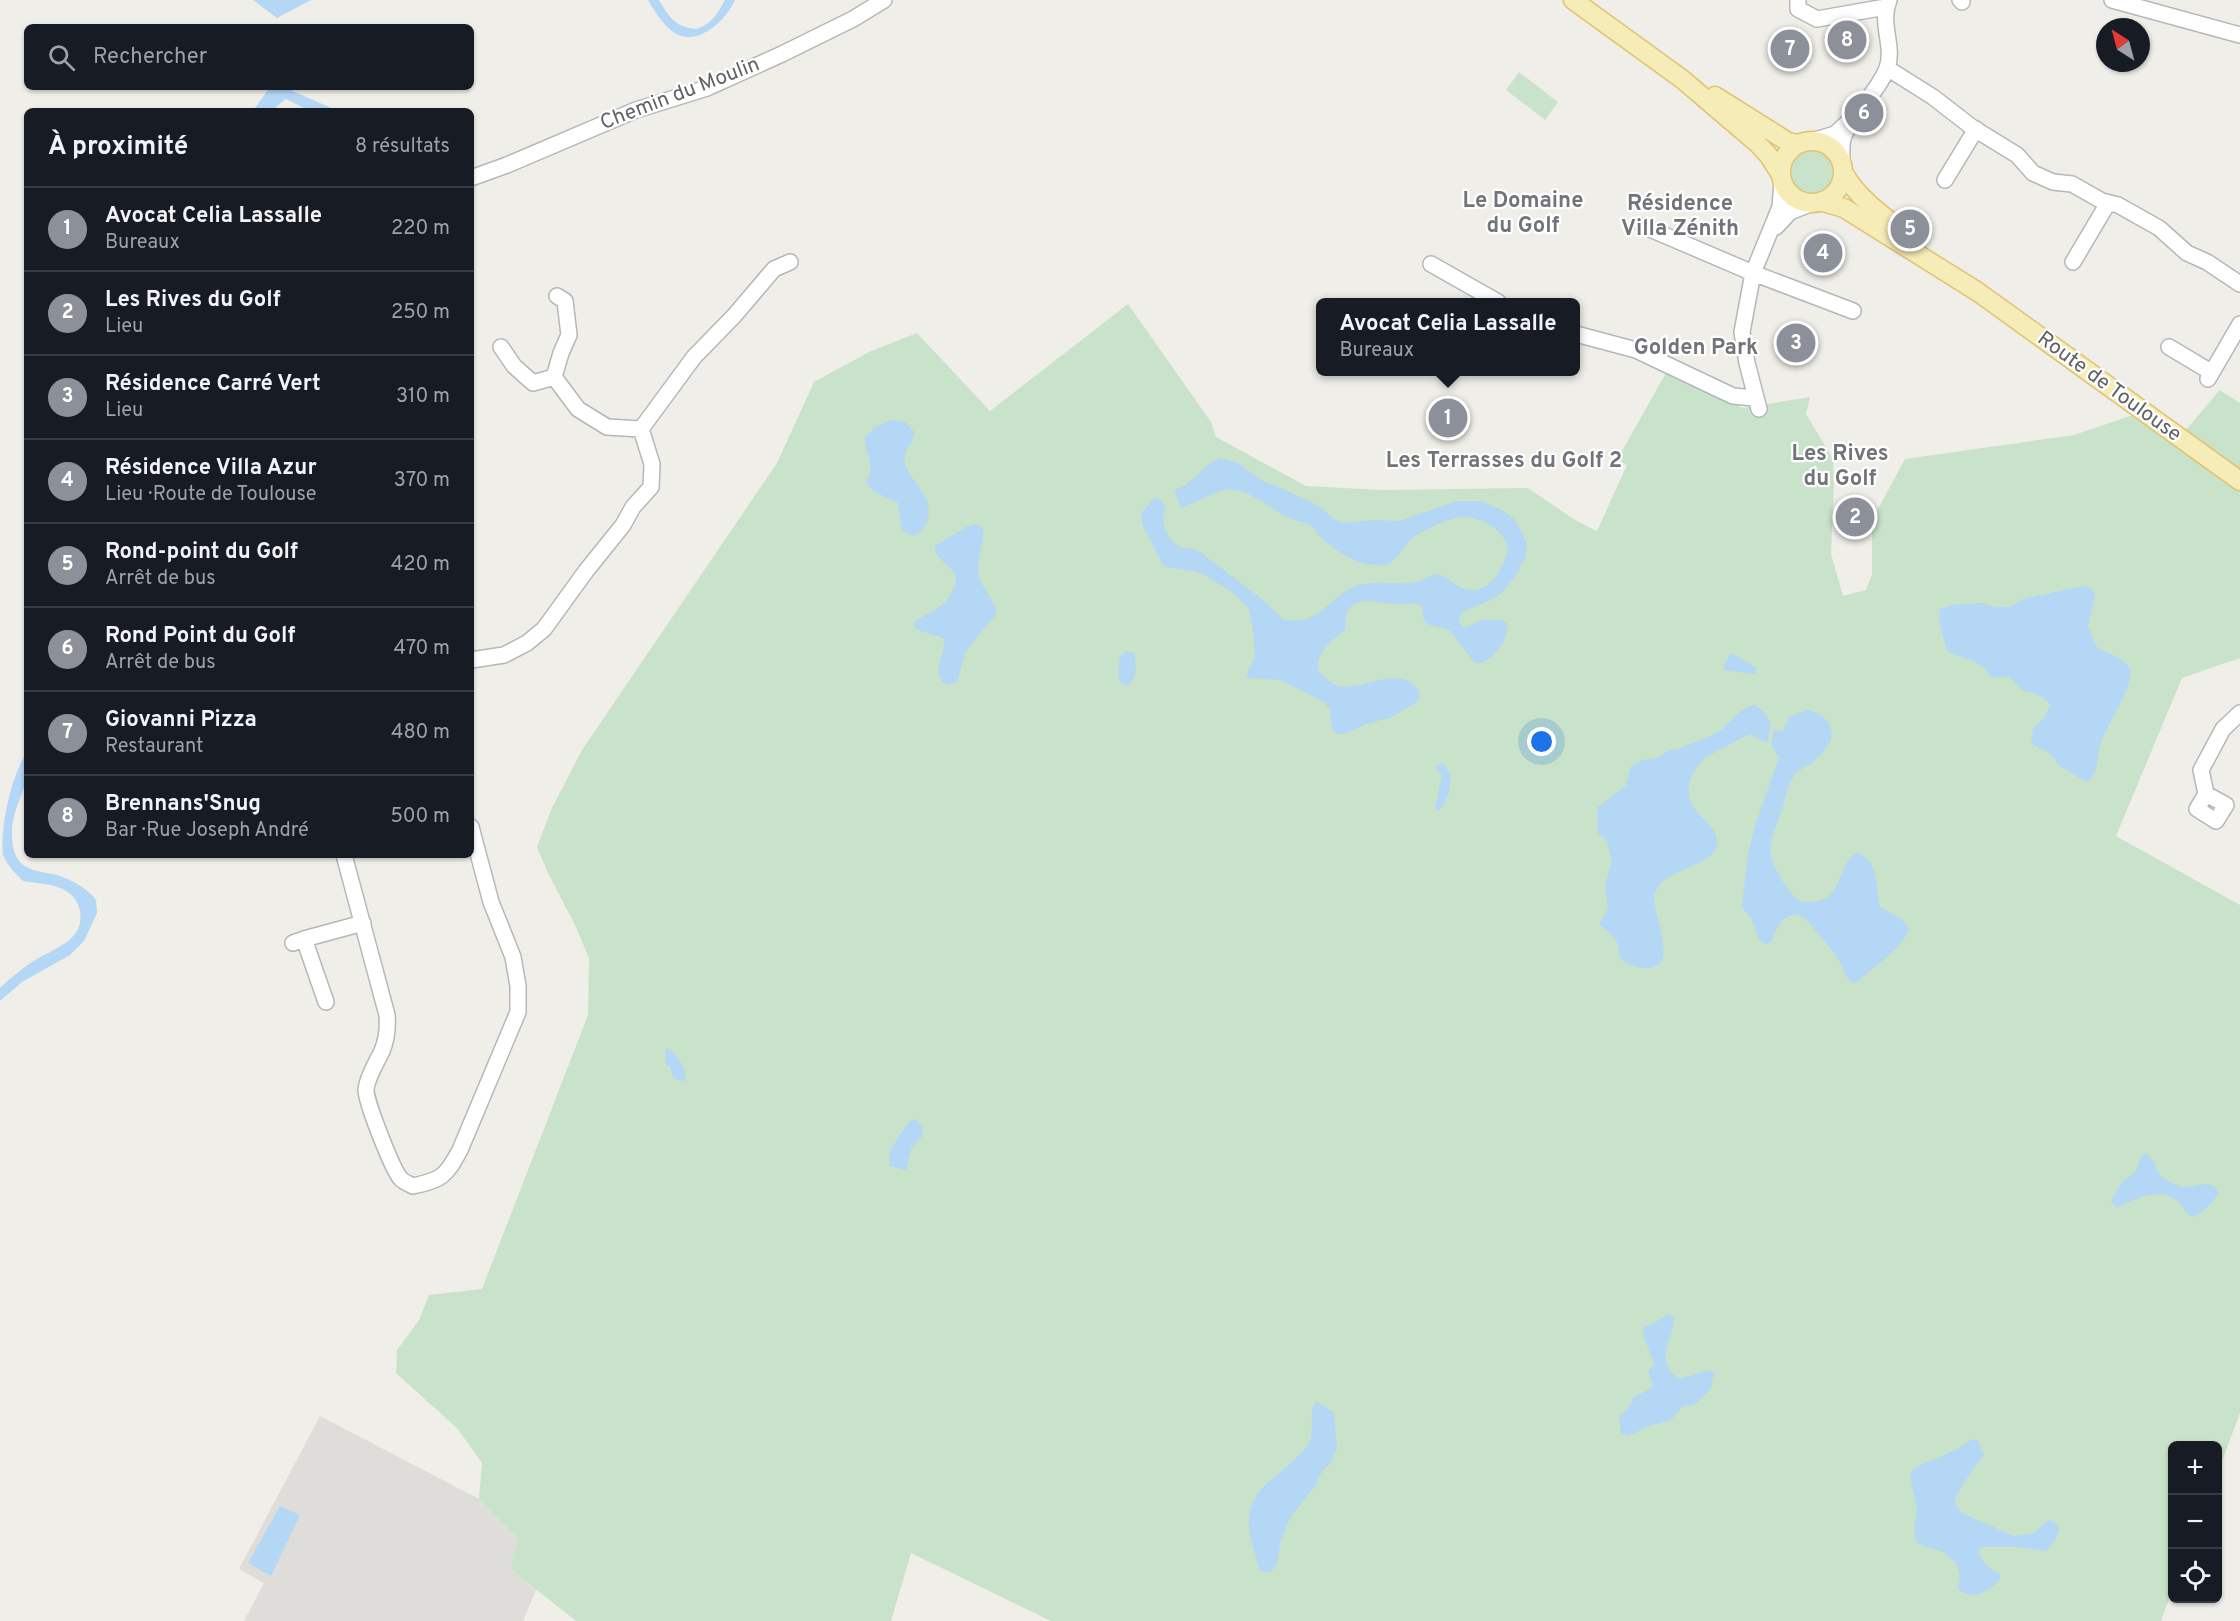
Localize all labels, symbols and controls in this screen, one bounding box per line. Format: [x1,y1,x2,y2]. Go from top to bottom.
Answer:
pin: 8 [1828,18,1866,63]
north arrow [2096,18,2150,72]
search box [24,24,474,90]
pin: 7 [1770,26,1810,72]
icon: search [45,41,78,74]
text: Rechercher [93,44,207,71]
street label: Chemin du Moulin [596,51,764,137]
pin: 6 [1844,90,1884,136]
text: À proximité [48,131,188,164]
text: 8 résultats [355,134,450,160]
district label: Le Domaine du Golf [1463,188,1583,240]
district label: Résidence Villa Zénith [1621,191,1739,243]
text: Avocat Celia Lassalle [105,203,322,230]
pin: 5 [1890,206,1930,252]
text: 1 [64,216,72,242]
text: 220 m [391,216,450,242]
text: Bureaux [105,230,180,256]
pin: 4 [1804,230,1842,276]
text: Les Rives du Golf [105,287,281,314]
popup [1316,298,1580,376]
text: 2 [61,300,74,326]
text: 250 m [391,300,450,326]
text: Avocat Celia Lassalle [1339,311,1557,338]
text: Lieu [105,314,143,340]
pin: 3 [1776,320,1816,366]
street label: Route de Toulouse [2031,326,2187,448]
district label: Golden Park [1634,335,1758,362]
text: Bureaux [1339,338,1414,364]
text: Résidence Carré Vert [105,371,321,398]
text: 3 [62,384,74,410]
text: 310 m [396,384,450,410]
pin: 1 [1428,396,1468,440]
text: Lieu [105,398,143,424]
district label: Les Rives du Golf [1791,441,1889,493]
district label: Les Terrasses du Golf 2 [1386,448,1622,475]
text: Résidence Villa Azur [105,455,317,482]
text: 4 [61,468,74,494]
text: 370 m [394,468,450,494]
text: Lieu · Route de Toulouse [105,482,317,508]
pin: 2 [1836,494,1874,540]
text: Rond-point du Golf [105,539,298,566]
text: 5 [61,552,74,578]
text: 420 m [391,552,450,578]
text: Arrêt de bus [105,566,216,592]
text: Rond Point du Golf [105,623,295,650]
text: 6 [61,636,74,662]
text: 470 m [393,636,450,662]
text: Arrêt de bus [105,650,216,676]
text: Giovanni Pizza [105,707,257,734]
text: 7 [62,720,73,746]
text: 480 m [391,720,450,746]
your location [1527,727,1556,756]
text: Restaurant [105,734,204,760]
text: Brennans'Snug [105,791,261,818]
text: 8 [61,804,74,830]
text: 500 m [390,804,450,830]
text: Bar · Rue Joseph André [105,818,309,844]
map controls [2168,1441,2222,1603]
button: + [2168,1441,2222,1495]
button: − [2168,1495,2222,1549]
button: locate [2168,1549,2222,1603]

